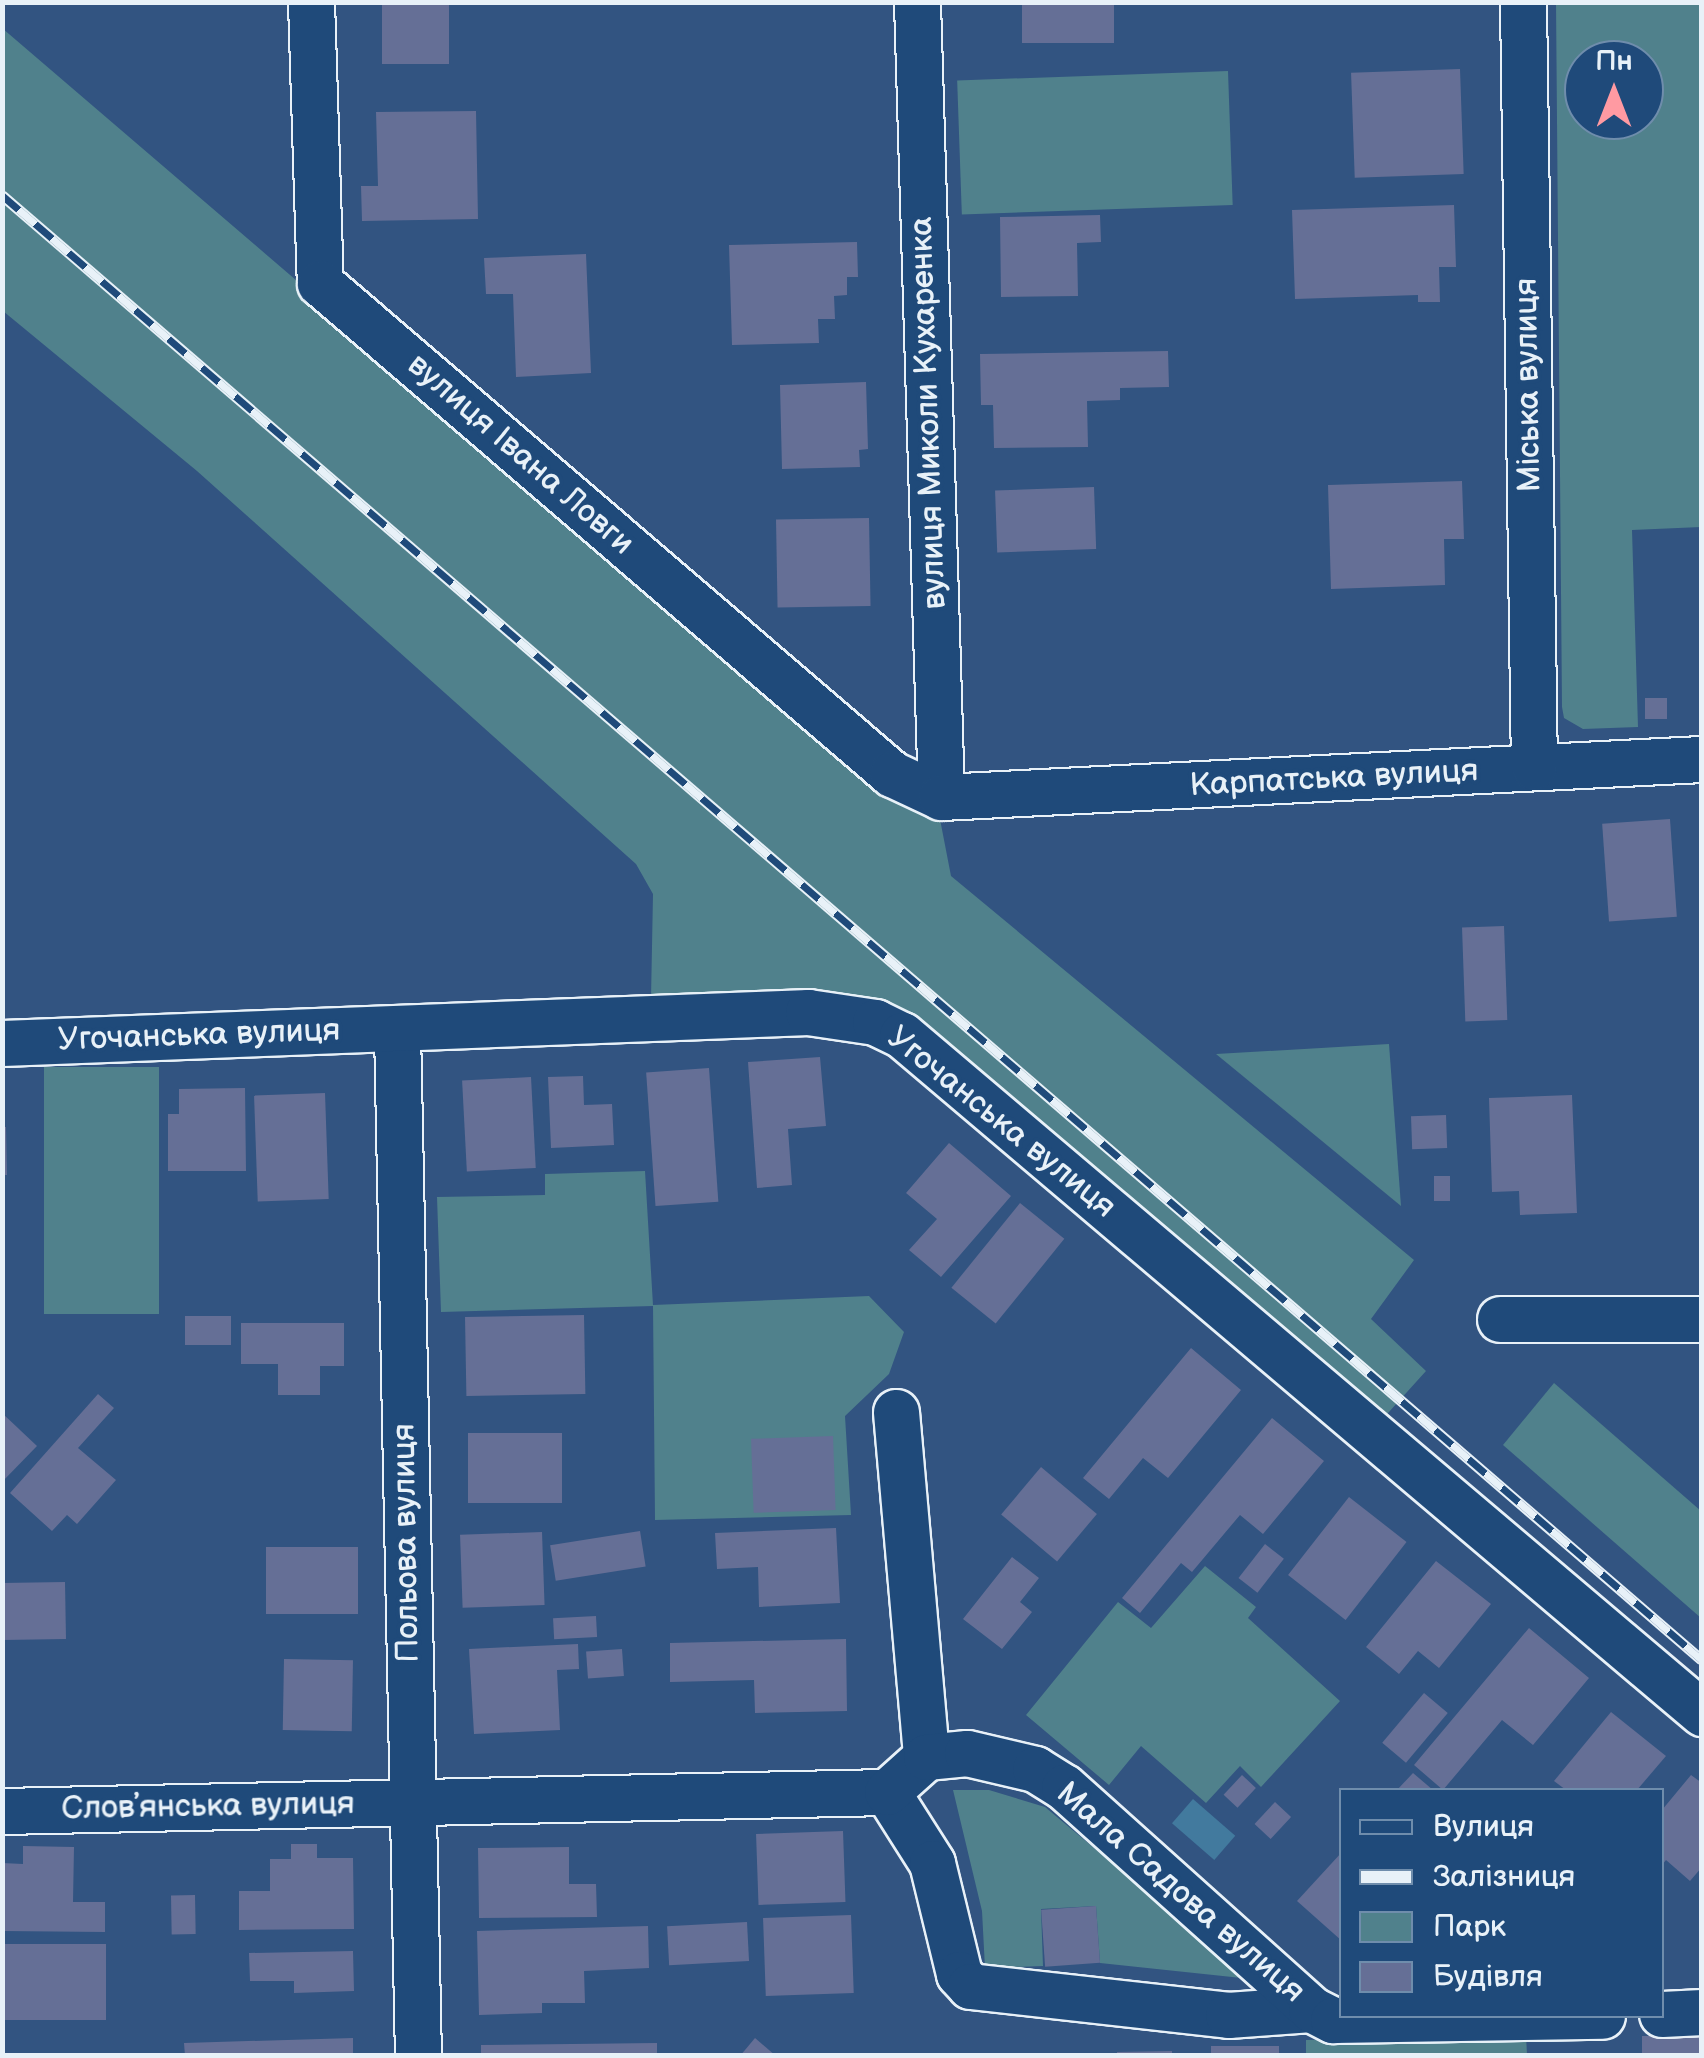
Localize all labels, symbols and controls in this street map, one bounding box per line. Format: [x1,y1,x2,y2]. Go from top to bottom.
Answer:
north arrow [1564,40,1664,140]
text: Пн [1595,45,1633,78]
street label: вулиця Миколи Кухаренка [903,216,955,610]
street label: Міська вулиця [1508,278,1550,492]
street label: вулиця Івана Ловги [399,346,641,564]
street label: Карпатська вулиця [1189,752,1479,806]
street label: Угочанська вулиця [57,1012,341,1060]
street label: Угочанська вулиця [879,1019,1123,1227]
street label: Польова вулиця [386,1423,428,1663]
street label: Мала Садова вулиця [1048,1775,1312,2011]
street label: Словʼянська вулиця [61,1785,355,1829]
legend [1339,1788,1664,2018]
text: Вулиця [1433,1809,1534,1845]
text: Залізниця [1433,1859,1575,1895]
text: Парк [1433,1909,1506,1945]
text: Будівля [1433,1959,1543,1995]

